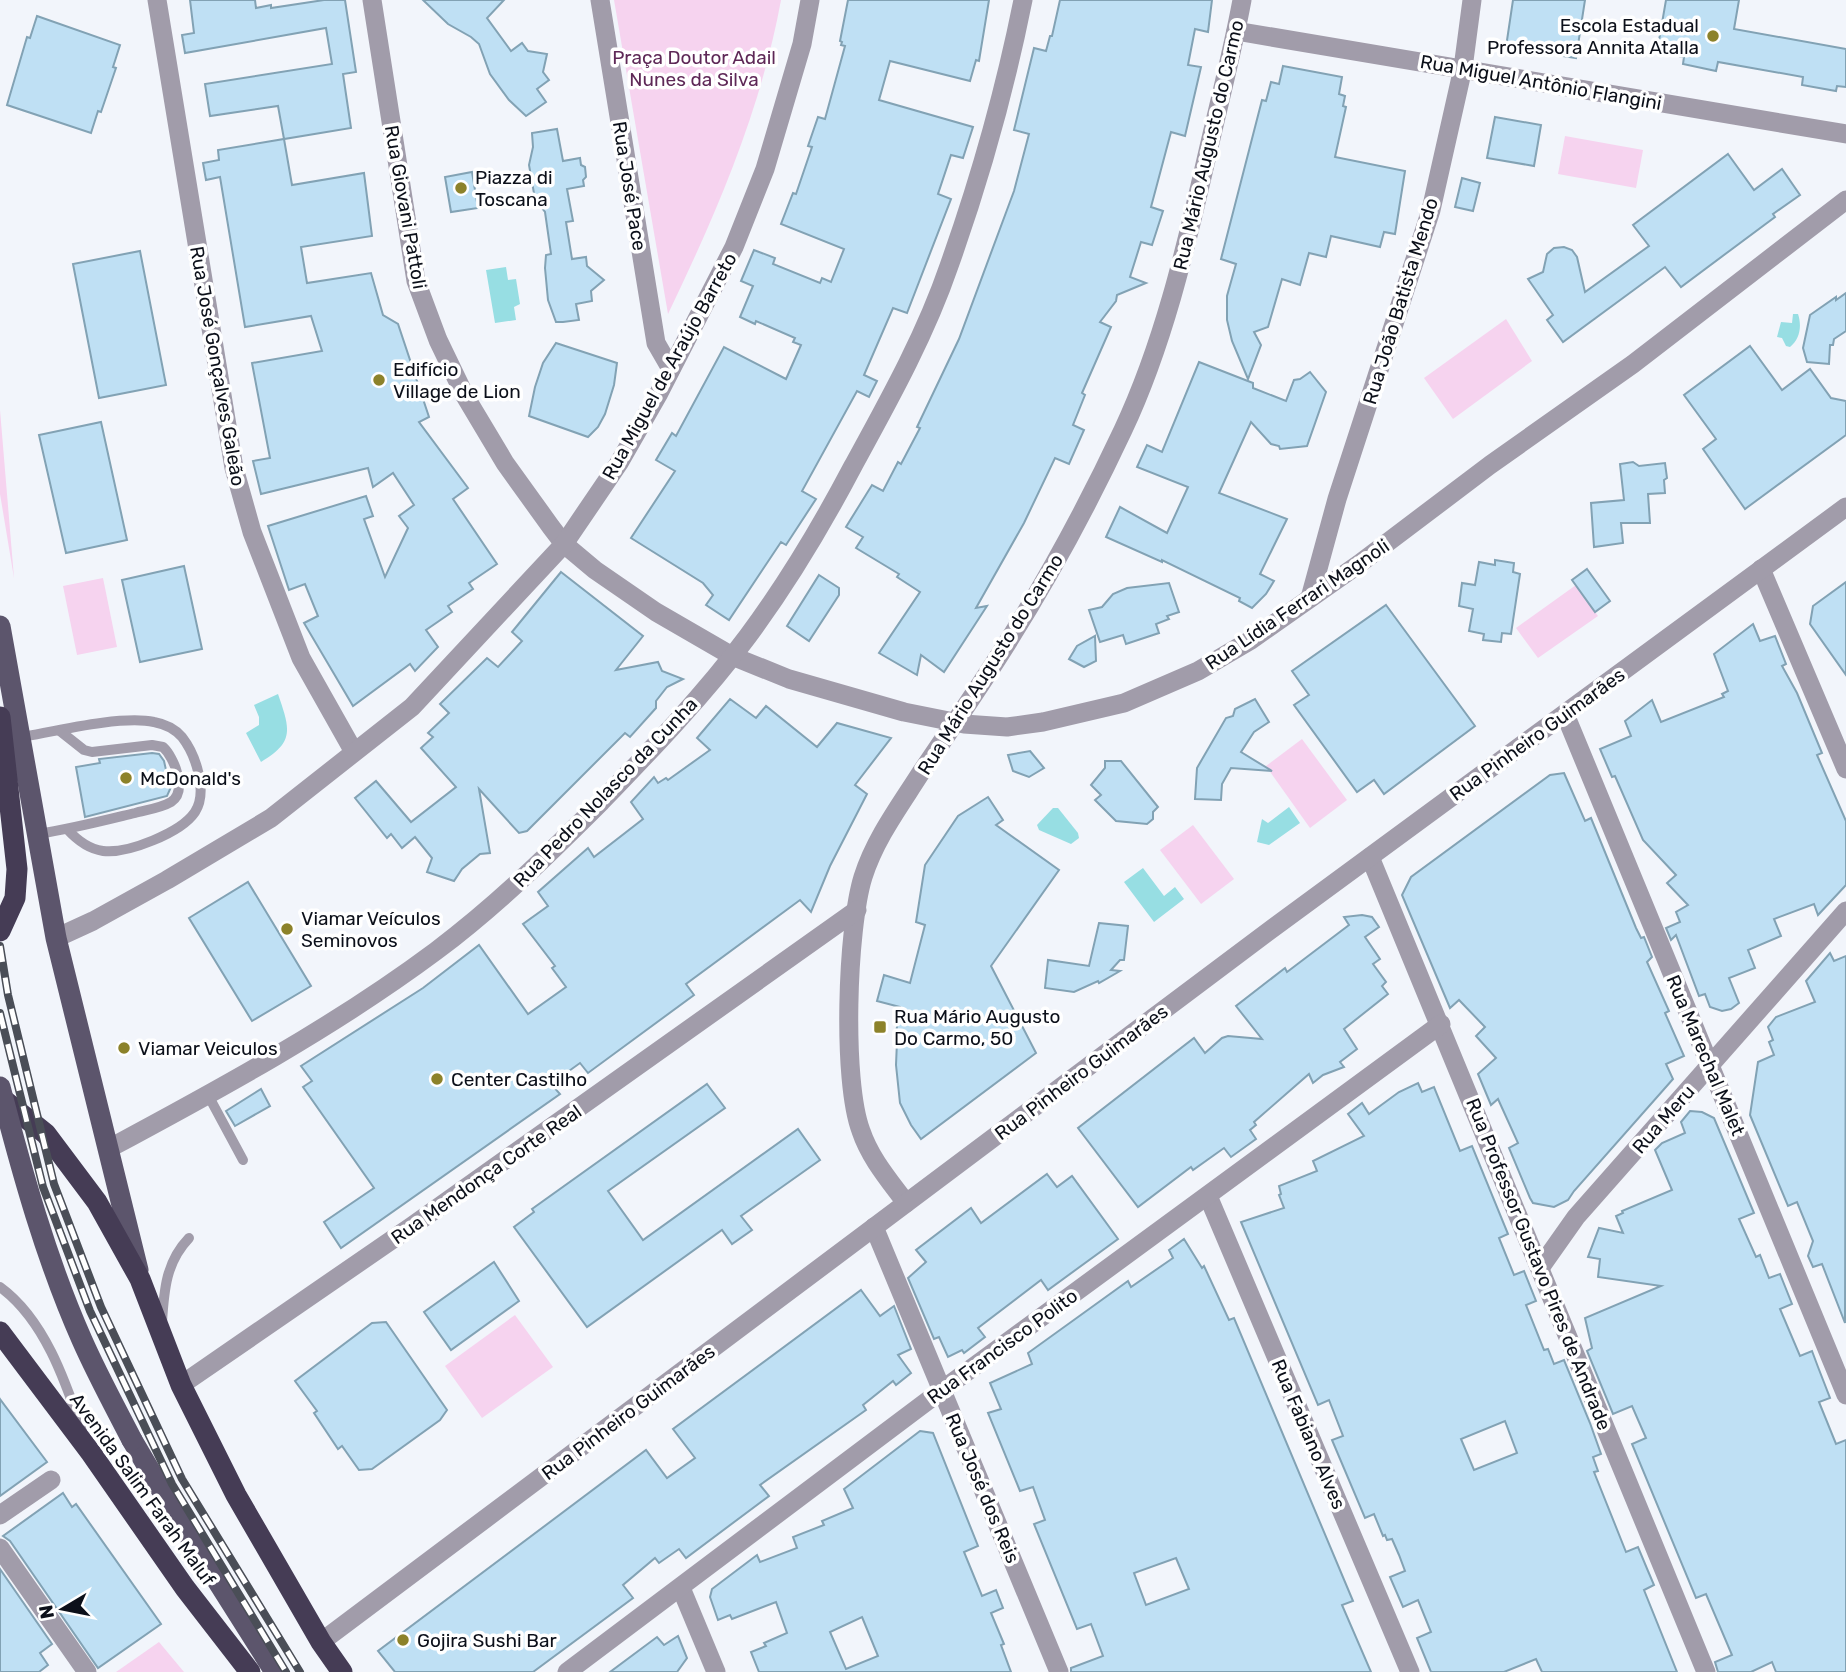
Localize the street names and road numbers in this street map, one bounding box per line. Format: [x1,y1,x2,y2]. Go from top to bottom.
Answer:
street label: Rua Mário Augusto do Carmo [1168,18,1248,272]
street label: Rua Miguel Antônio Flangini [1418,50,1663,115]
street label: Rua José Pace [608,120,651,252]
street label: Rua Giovani Pattoli [380,123,431,291]
street label: Rua João Batista Mendo [1358,195,1443,407]
street label: Rua José Gonçalves Galeão [185,244,250,488]
street label: Rua Miguel de Araújo Barreto [597,249,742,484]
street label: Rua Lídia Ferrari Magnoli [1201,534,1394,675]
street label: Rua Mário Augusto do Carmo [913,550,1068,779]
street label: Rua Pinheiro Guimarães [1445,663,1629,806]
street label: Rua Pedro Nolasco da Cunha [509,693,702,892]
street label: Rua Marechal Malet [1661,971,1750,1140]
street label: Rua Pinheiro Guimarães [990,1000,1172,1145]
street label: Rua Meru [1627,1080,1699,1158]
street label: Rua Professor Gustavo Pires de Andrade [1461,1095,1616,1434]
street label: Rua Mendonça Corte Real [387,1100,586,1249]
street label: Rua Francisco Polito [923,1284,1082,1409]
street label: Rua Pinheiro Guimarães [537,1340,719,1485]
street label: Rua Fabiano Alves [1267,1356,1351,1513]
street label: Avenida Salim Farah Maluf [65,1389,221,1591]
street label: Rua José dos Reis [941,1410,1025,1567]

